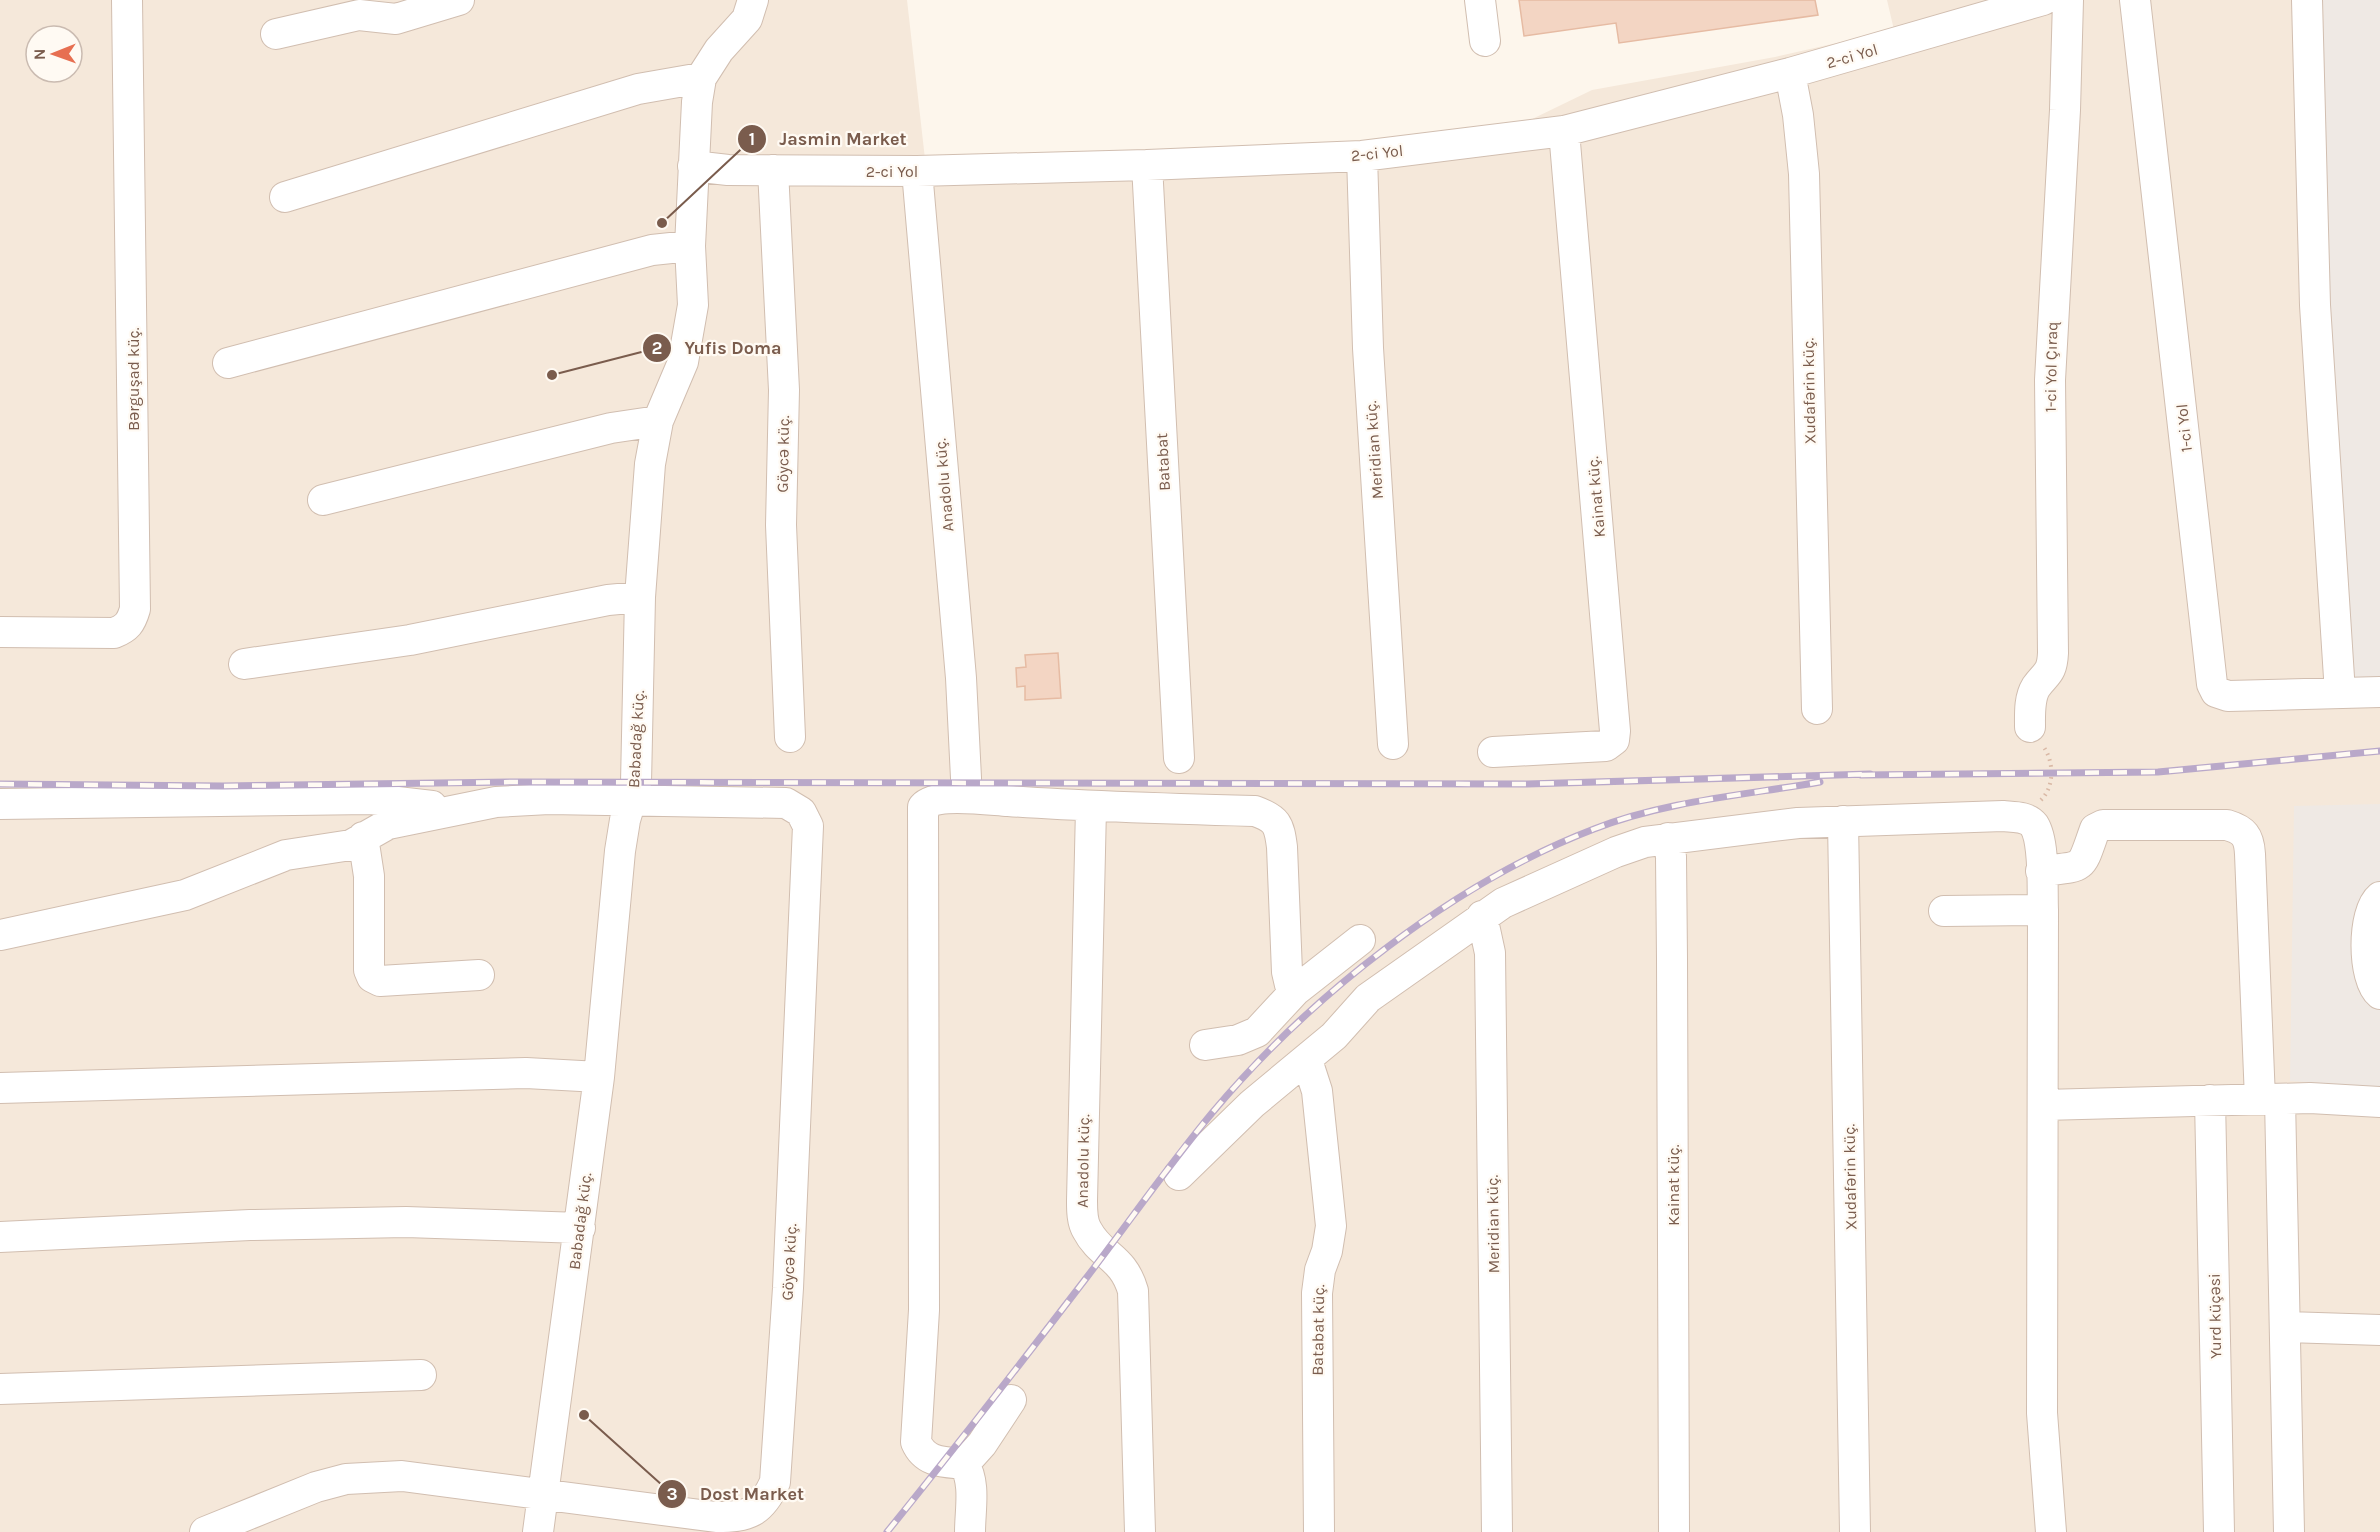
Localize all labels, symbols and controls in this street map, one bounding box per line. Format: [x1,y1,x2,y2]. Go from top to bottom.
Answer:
north arrow [24,24,84,84]
street label: 2-ci Yol [1824,40,1880,72]
text: N [30,48,49,60]
callout: Jasmin Market [737,121,918,157]
text: 1 [749,128,755,150]
text: Jasmin Market [779,128,907,150]
street label: 2-ci Yol [1350,141,1404,165]
street label: 2-ci Yol [866,162,918,181]
street label: 1-ci Yol Çıraq [2041,321,2061,413]
street label: Bərguşad küç. [124,327,143,431]
callout: Yufis Doma [642,330,793,366]
text: 2 [652,337,662,359]
text: Yufis Doma [684,337,782,359]
street label: Xudafərin küç. [1799,337,1819,444]
street label: Meridian küç. [1361,400,1387,500]
street label: 1-ci Yol [2172,403,2196,453]
street label: Göycə küç. [773,415,793,493]
street label: Batabat [1152,433,1174,491]
street label: Anadolu küç. [930,437,958,532]
street label: Kainat küç. [1583,455,1609,538]
street label: Babadağ küç. [624,689,648,788]
street label: Anadolu küç. [1073,1114,1093,1208]
street label: Xudafərin küç. [1840,1123,1860,1230]
street label: Kainat küç. [1664,1144,1683,1226]
street label: Babadağ küç. [565,1171,595,1271]
street label: Meridian küç. [1483,1174,1503,1273]
street label: Göycə küç. [777,1223,801,1301]
street label: Yurd küçəsi [2205,1273,2225,1359]
street label: Batabat küç. [1308,1284,1328,1376]
callout: Dost Market [657,1476,816,1512]
text: 3 [666,1483,678,1505]
text: Dost Market [700,1483,804,1505]

